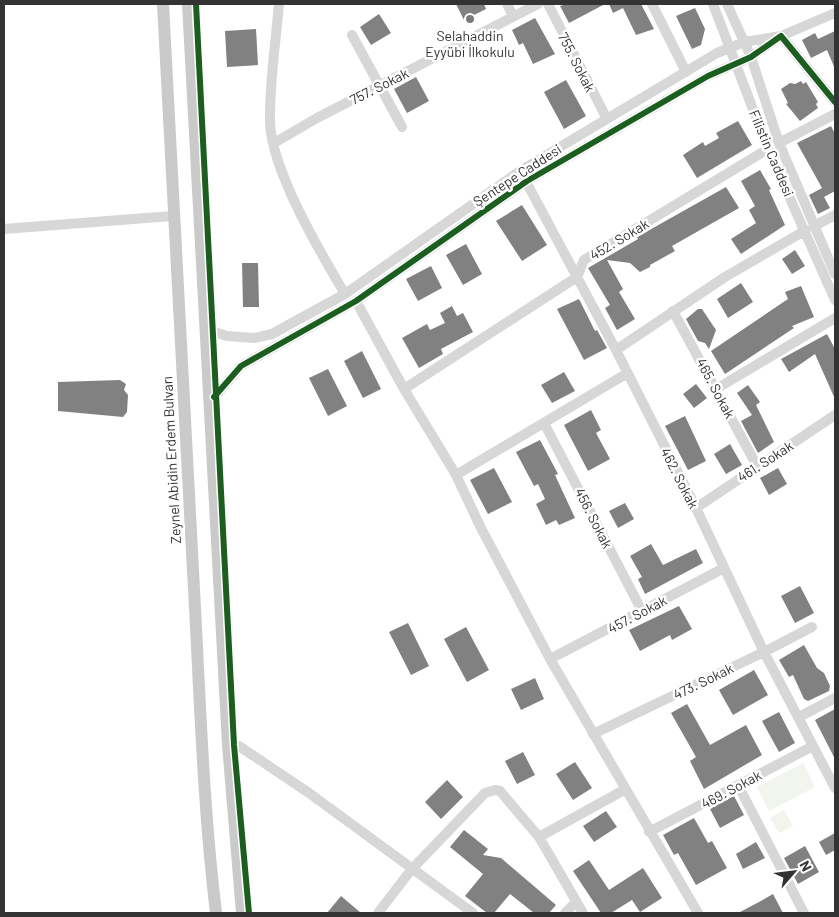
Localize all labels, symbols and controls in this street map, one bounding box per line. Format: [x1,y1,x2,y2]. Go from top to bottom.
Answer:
marker: Selahaddin Eyyübi İlkokulu [464,13,476,25]
place label: Selahaddin Eyyübi İlkokulu [425,27,515,60]
street label: 755. Sokak [555,29,599,95]
street label: 757. Sokak [347,64,411,108]
street label: Filistin Caddesi [746,107,798,199]
street label: Şentepe Caddesi [470,140,564,210]
street label: 452. Sokak [586,215,652,263]
street label: 465. Sokak [693,355,739,421]
street label: Zeynel Abidin Erdem Bulvarı [158,376,184,544]
street label: 461. Sokak [734,437,796,485]
street label: 462. Sokak [657,445,703,511]
street label: 456. Sokak [572,485,616,551]
street label: 457. Sokak [605,591,669,637]
street label: 473. Sokak [670,659,736,703]
street label: 469. Sokak [698,766,764,812]
north arrow [769,847,819,897]
text: N [796,858,816,874]

